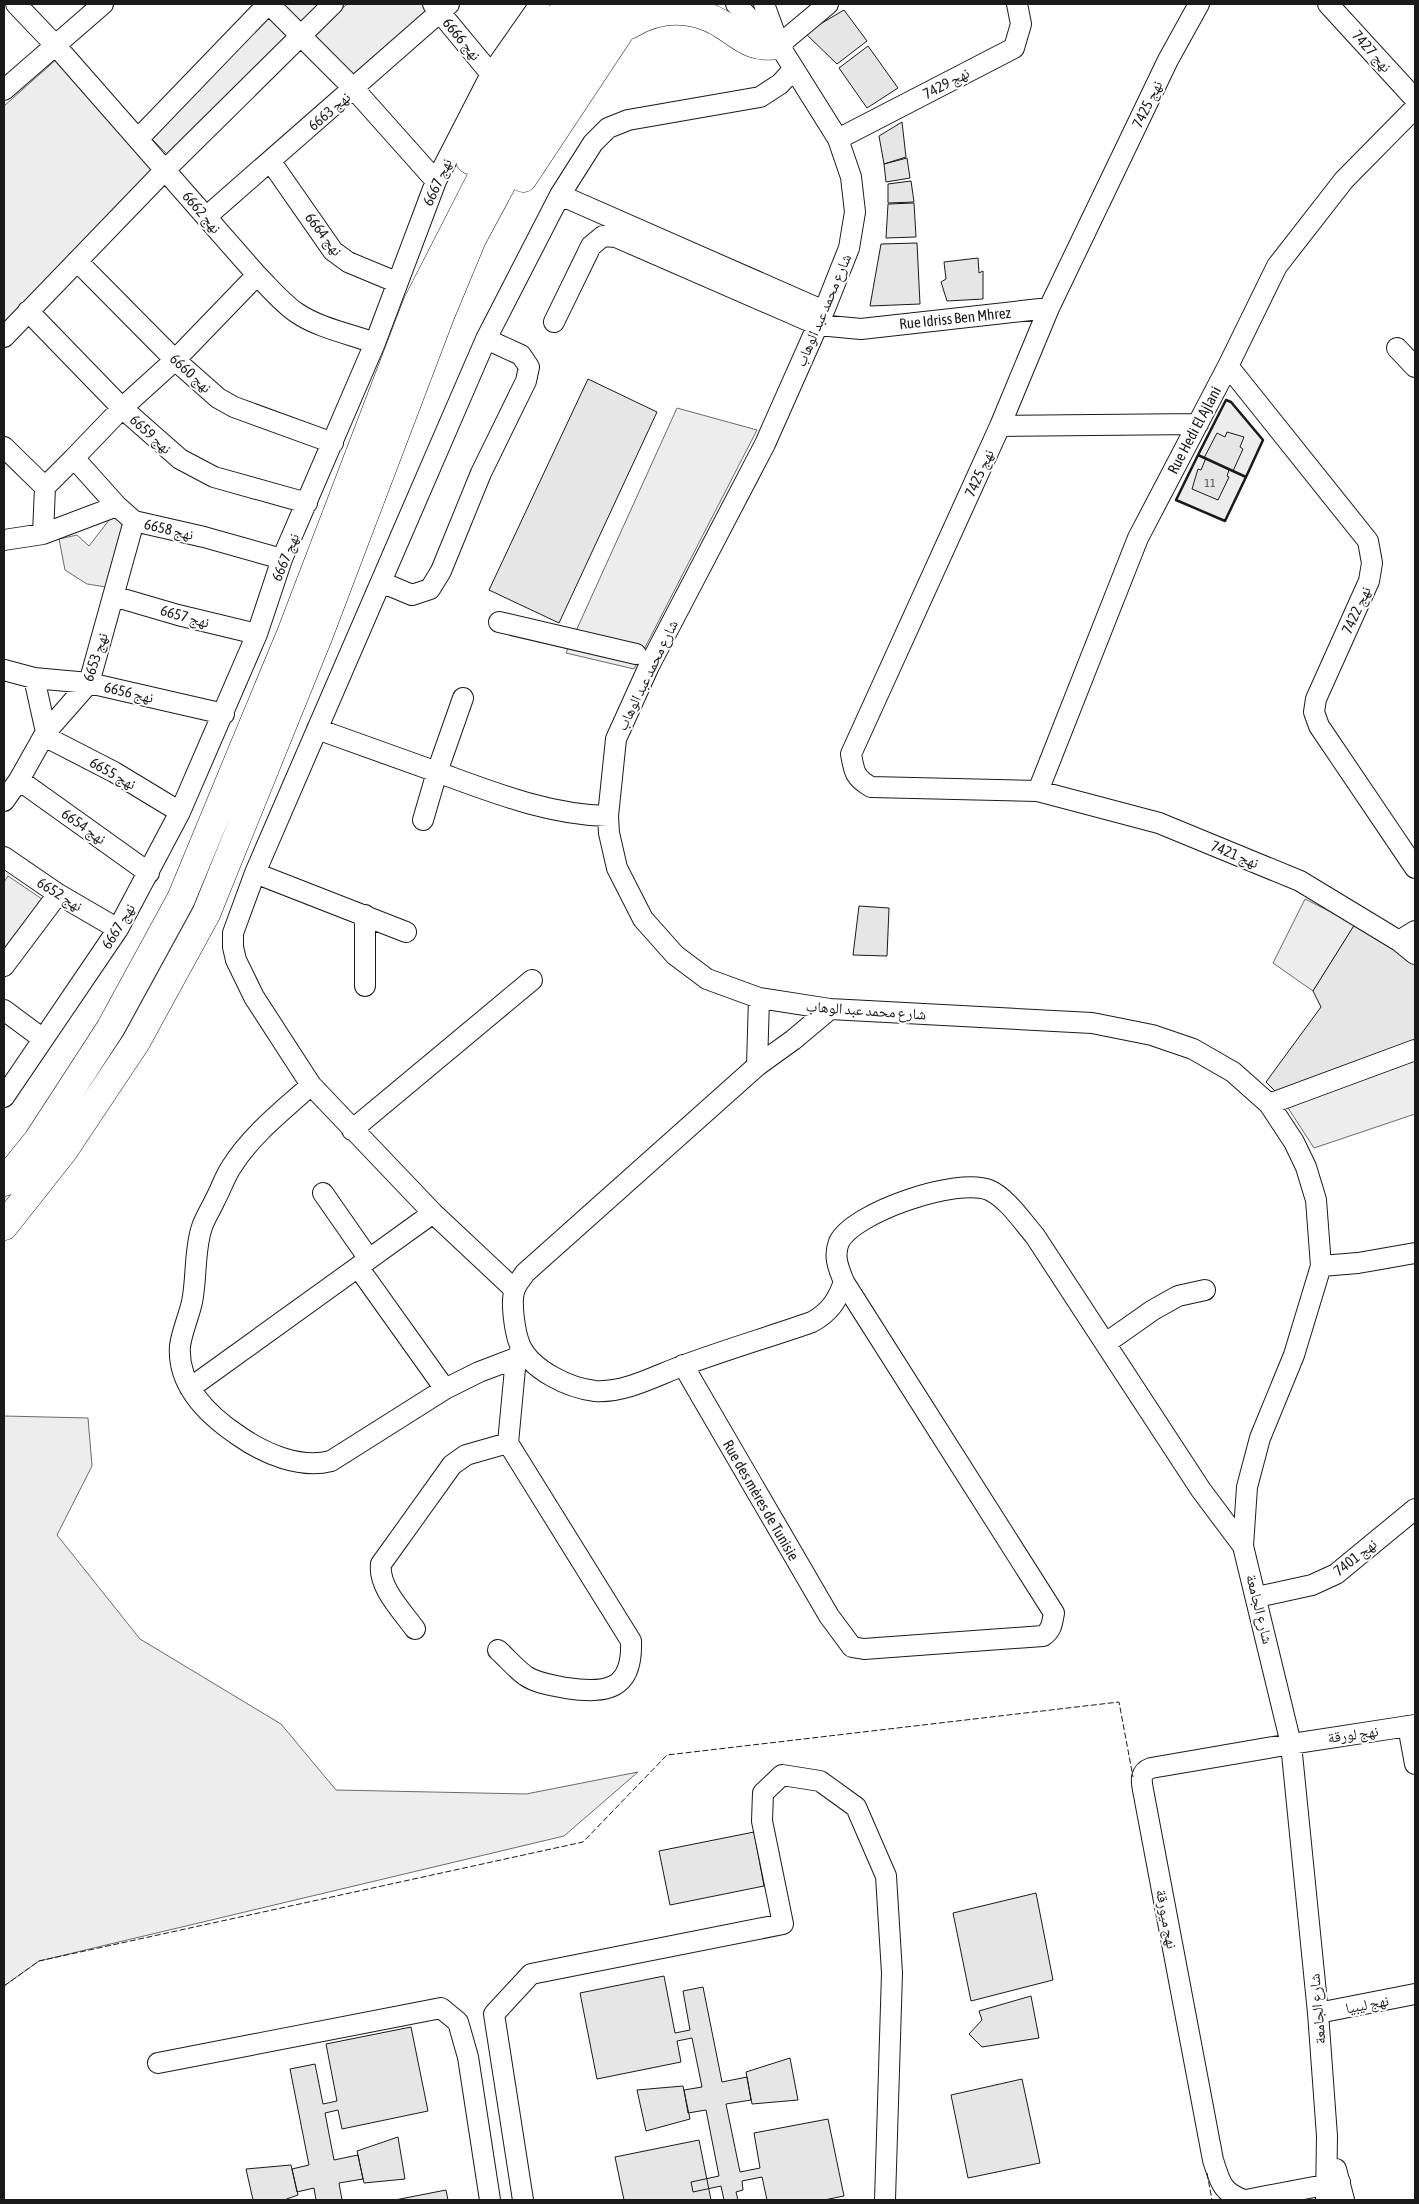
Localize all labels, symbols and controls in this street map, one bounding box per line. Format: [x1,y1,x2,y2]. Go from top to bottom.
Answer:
street label: نهج 6666 [438,14,485,65]
street label: نهج 7427 [1347,27,1395,77]
street label: نهج 7429 [920,64,973,104]
street label: نهج 7425 [1128,78,1167,131]
street label: نهج 6663 [305,88,355,135]
street label: نهج 6667 [419,156,457,209]
street label: نهج 6662 [178,188,225,238]
street label: نهج 6664 [300,209,346,260]
street label: شارع محمد عبد الوهاب [792,251,856,370]
street label: Rue Idriss Ben Mhrez [898,304,1012,332]
street label: نهج 6660 [165,350,215,398]
street label: Rue Hedi El Ajlani [1164,383,1224,477]
street label: نهج 6659 [125,411,175,459]
street label: نهج 7425 [961,447,999,500]
house number: 11 [1204,476,1216,490]
street label: نهج 6658 [142,515,195,545]
street label: نهج 6667 [268,531,304,584]
street label: نهج 7422 [1338,584,1376,637]
street label: نهج 6657 [158,601,211,633]
street label: شارع محمد عبد الوهاب [613,617,683,734]
street label: نهج 6653 [79,631,113,684]
street label: نهج 6656 [102,678,155,708]
street label: نهج 6655 [86,753,139,794]
street label: نهج 6654 [57,805,109,849]
street label: نهج 7421 [1208,837,1261,873]
street label: نهج 6652 [33,874,86,916]
street label: نهج 6667 [98,900,140,953]
street label: شارع محمد عبد الوهاب [805,997,927,1025]
street label: Rue des mères de Tunisie [720,1437,803,1563]
street label: نهج 7401 [1330,1535,1381,1581]
street label: شارع الجامعة [1241,1573,1277,1646]
street label: نهج لورقة [1327,1722,1380,1748]
street label: نهج ميورقة [1151,1888,1181,1950]
street label: شارع الجامعة [1305,1973,1331,2045]
street label: نهج ليبيا [1344,1991,1391,2019]

